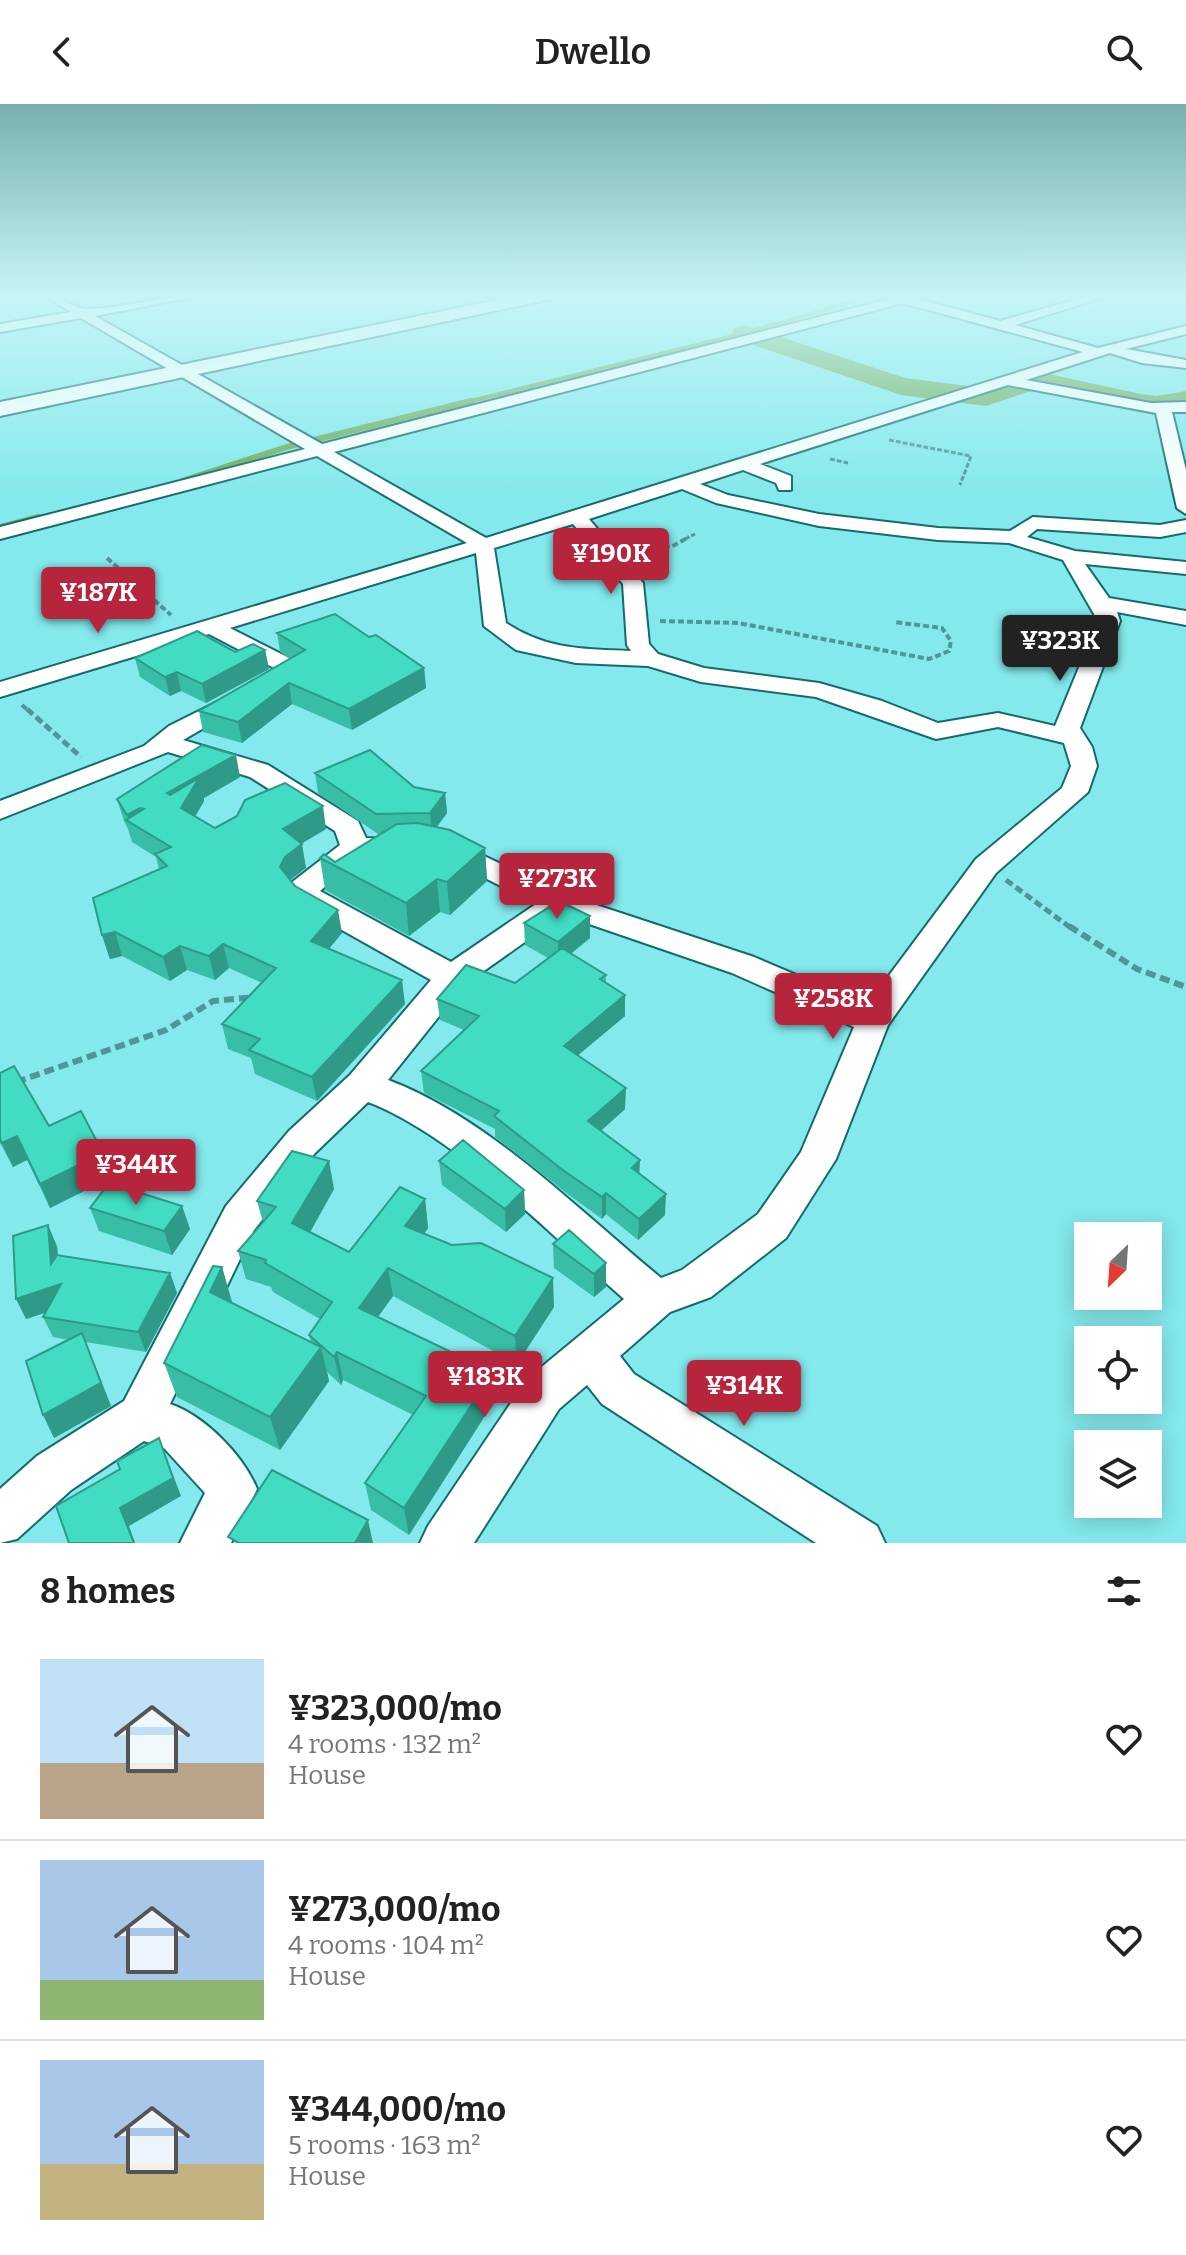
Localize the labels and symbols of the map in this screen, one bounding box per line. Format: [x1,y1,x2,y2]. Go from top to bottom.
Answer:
pin: ¥190K [555,528,667,596]
pin: ¥187K [42,567,154,635]
pin: ¥323K [1004,615,1116,683]
pin: ¥273K [501,853,613,921]
pin: ¥258K [777,973,889,1041]
pin: ¥344K [80,1139,192,1207]
north arrow [1074,1222,1162,1310]
pin: ¥183K [429,1351,541,1419]
pin: ¥314K [688,1360,800,1428]

